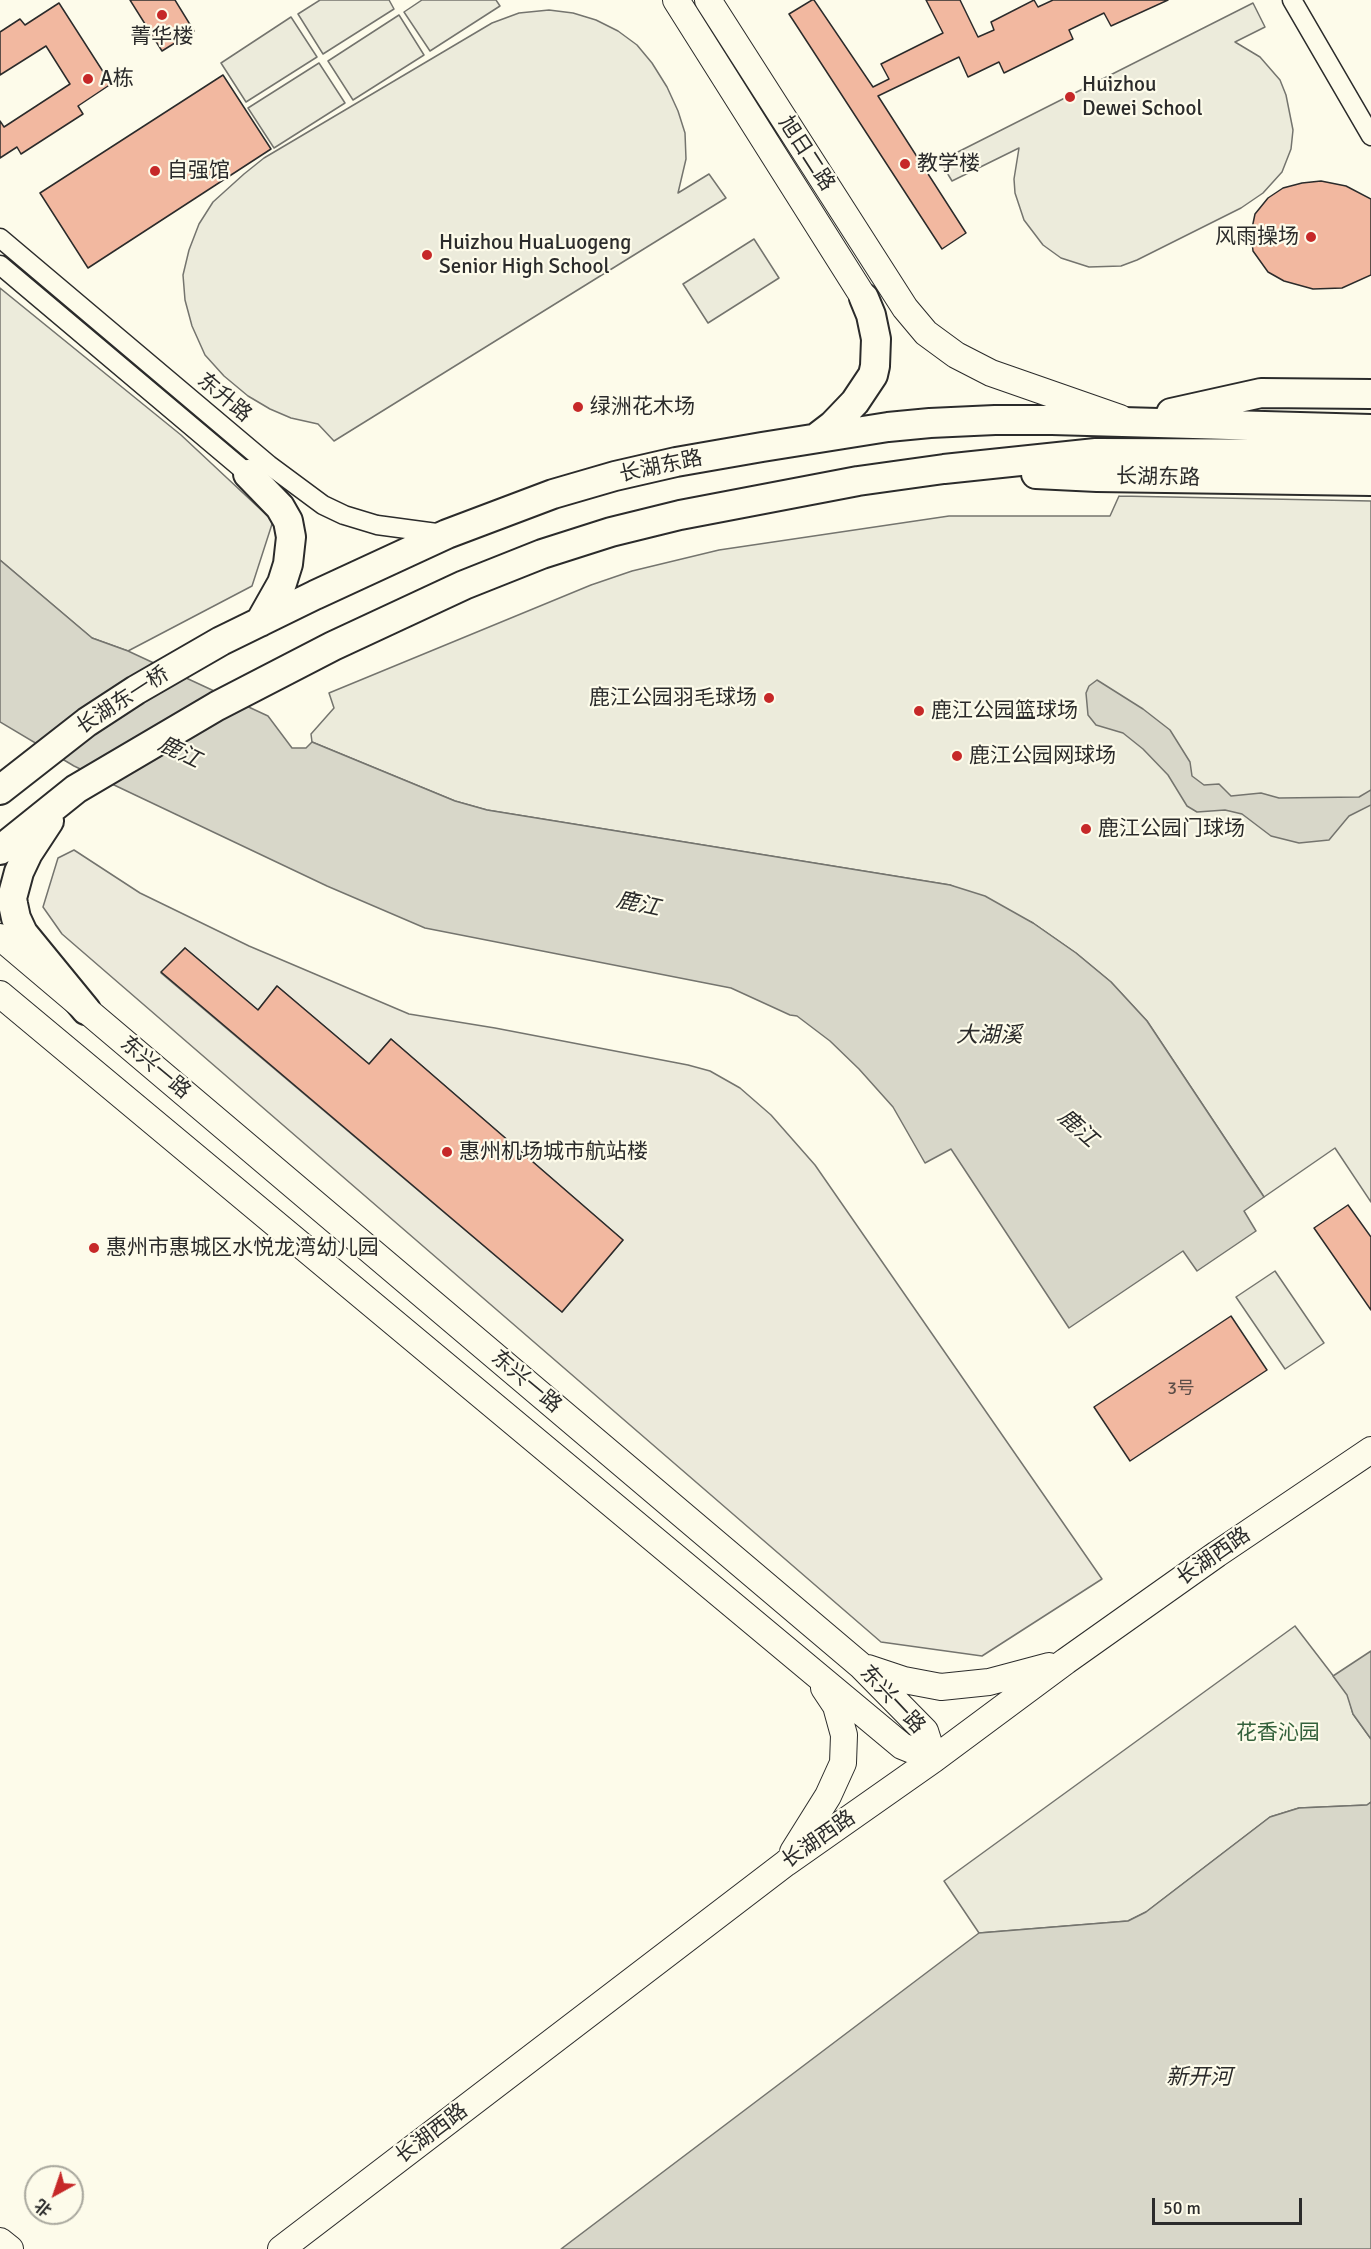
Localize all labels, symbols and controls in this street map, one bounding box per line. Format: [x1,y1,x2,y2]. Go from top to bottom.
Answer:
marker: 菁华楼 [155,8,169,22]
place label: 菁华楼 [131,24,193,50]
place label: A栋 [100,66,134,92]
marker: A栋 [81,72,95,86]
place label: Huizhou Dewei School [1082,72,1203,122]
marker: Huizhou Dewei School [1063,90,1077,104]
street label: 旭日二路 [773,112,839,196]
place label: 教学楼 [917,151,980,177]
marker: 教学楼 [898,157,912,171]
place label: 自强馆 [167,158,230,184]
marker: 自强馆 [148,164,162,178]
place label: 风雨操场 [1215,224,1299,250]
place label: Huizhou HuaLuogeng Senior High School [439,230,631,280]
marker: 风雨操场 [1304,230,1318,244]
marker: Huizhou HuaLuogeng Senior High School [420,248,434,262]
street label: 东升路 [192,368,256,428]
place label: 绿洲花木场 [590,394,695,420]
marker: 绿洲花木场 [571,400,585,414]
street label: 长湖东路 [617,446,705,488]
street label: 长湖东路 [1116,465,1200,491]
street label: 长湖东一桥 [72,662,174,740]
place label: 鹿江公园羽毛球场 [589,685,757,711]
marker: 鹿江公园羽毛球场 [762,691,776,705]
place label: 鹿江公园篮球场 [931,698,1078,724]
marker: 鹿江公园篮球场 [912,704,926,718]
water label: 鹿江 [153,731,205,775]
place label: 鹿江公园网球场 [969,743,1116,769]
marker: 鹿江公园网球场 [950,749,964,763]
place label: 鹿江公园门球场 [1098,816,1245,842]
marker: 鹿江公园门球场 [1079,822,1093,836]
water label: 鹿江 [614,888,662,922]
water label: 大湖溪 [956,1023,1022,1049]
street label: 东兴一路 [115,1031,195,1105]
water label: 鹿江 [1052,1104,1102,1154]
place label: 惠州机场城市航站楼 [459,1139,648,1165]
marker: 惠州机场城市航站楼 [440,1145,454,1159]
place label: 惠州市惠城区水悦龙湾幼儿园 [106,1235,379,1261]
marker: 惠州市惠城区水悦龙湾幼儿园 [87,1241,101,1255]
street label: 东兴一路 [486,1345,566,1419]
house number: 3号 [1167,1378,1195,1400]
street label: 长湖西路 [1172,1523,1256,1591]
street label: 东兴一路 [854,1661,930,1739]
park label: 花香沁园 [1236,1720,1320,1746]
street label: 长湖西路 [777,1806,861,1874]
water label: 新开河 [1166,2065,1232,2091]
street label: 长湖西路 [391,2099,473,2169]
north arrow [24,2165,84,2225]
scale bar [1155,2186,1305,2224]
text: 北 [31,2194,56,2220]
text: 50 m [1163,2197,1201,2219]

